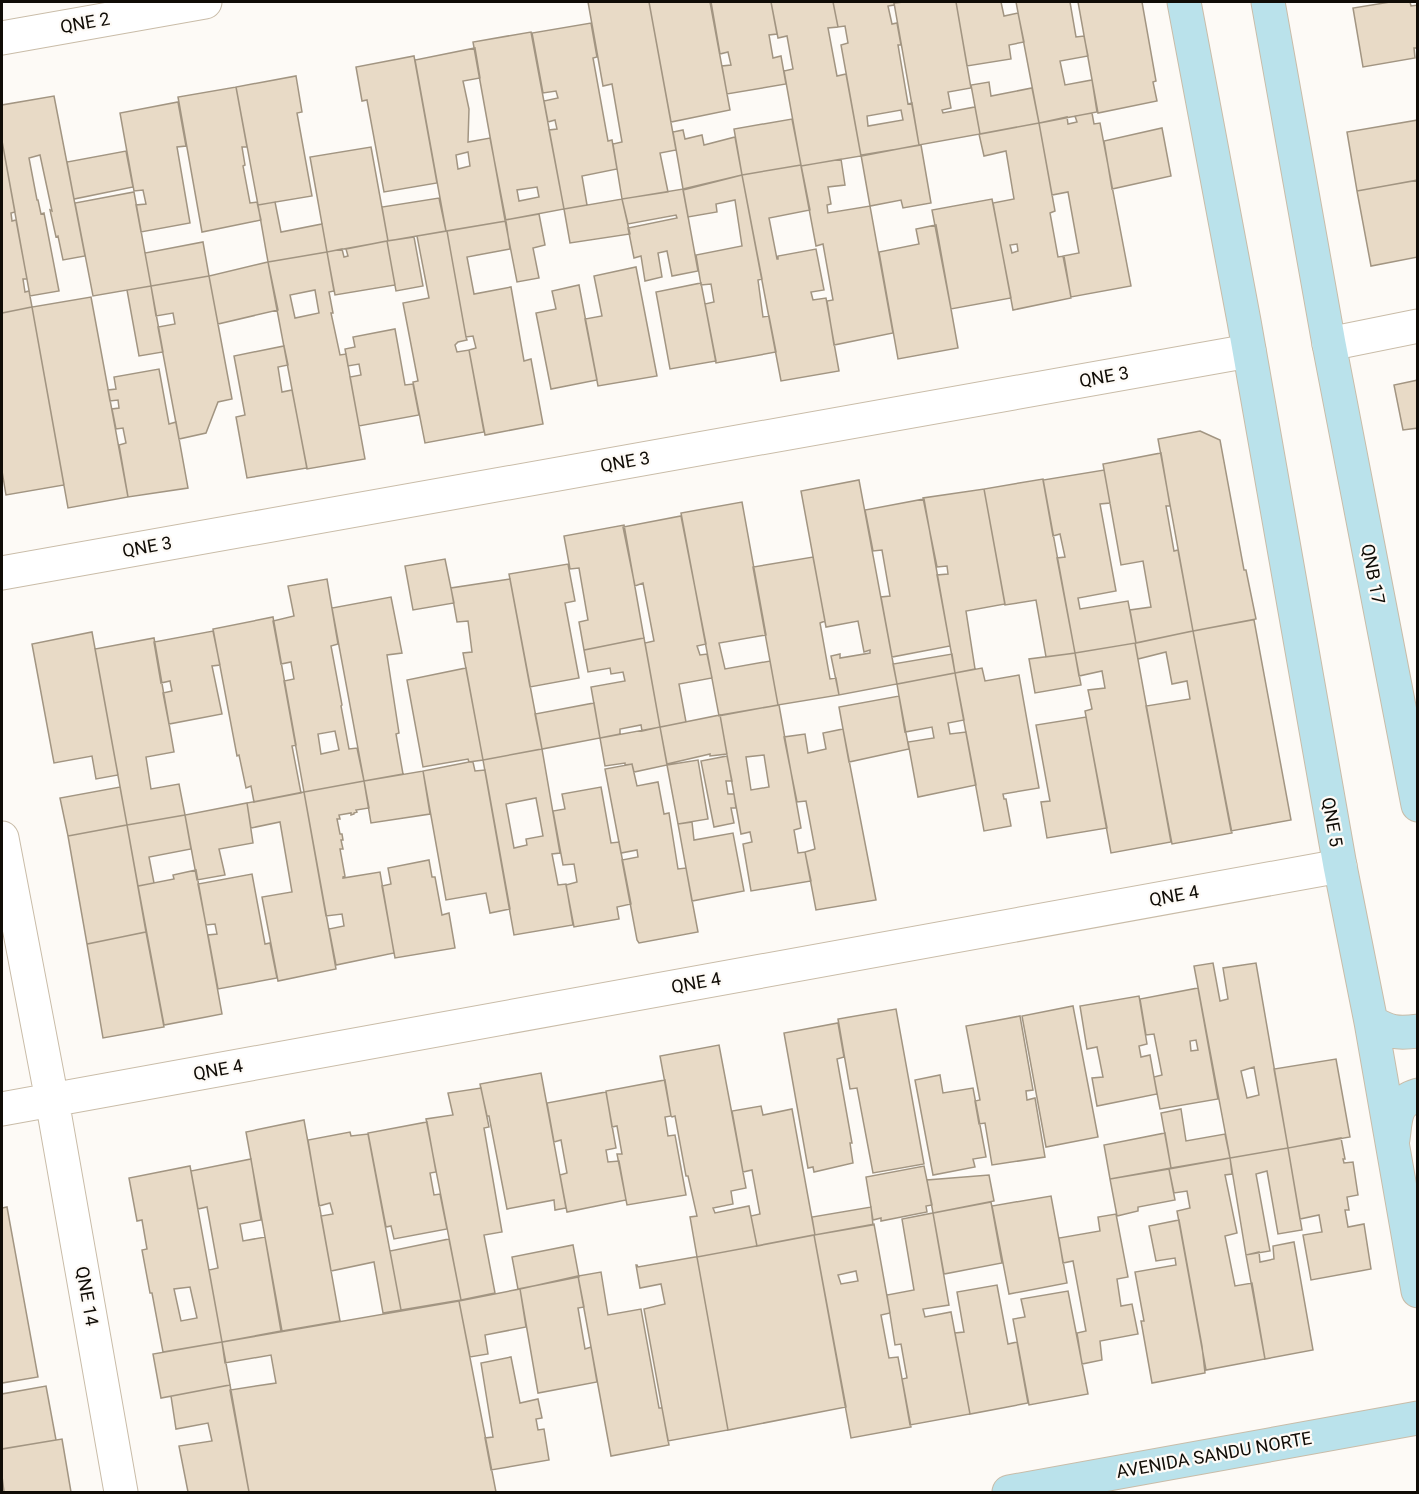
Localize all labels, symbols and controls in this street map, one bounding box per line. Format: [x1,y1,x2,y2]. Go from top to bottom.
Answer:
street label: QNE 2 [58,8,111,37]
street label: QNE 3 [1077,362,1130,391]
street label: QNE 3 [598,447,651,476]
street label: QNE 3 [120,532,173,561]
street label: QNB 17 [1357,542,1390,606]
street label: QNE 5 [1318,795,1347,848]
street label: QNE 4 [1147,881,1200,910]
street label: QNE 4 [669,968,722,997]
street label: QNE 4 [191,1055,244,1084]
street label: QNE 14 [72,1264,103,1327]
street label: AVENIDA SANDU NORTE [1115,1427,1313,1482]

